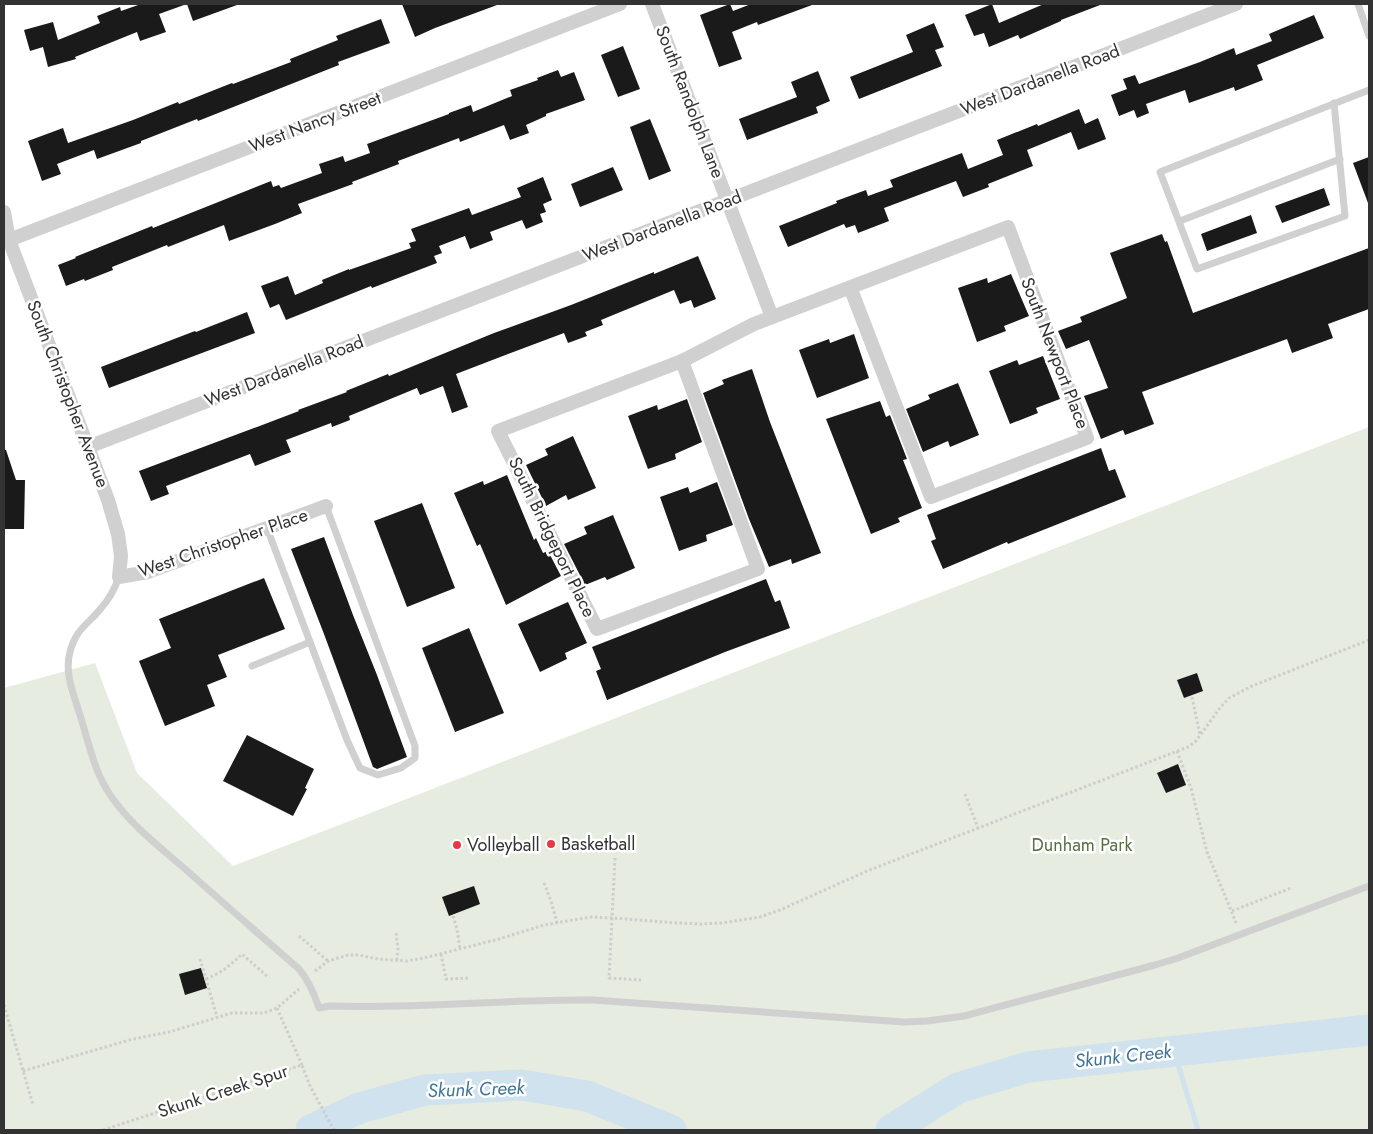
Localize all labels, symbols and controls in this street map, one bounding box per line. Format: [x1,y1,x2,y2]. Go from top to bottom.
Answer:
street label: South Randolph Lane [649,22,731,182]
street label: West Dardanella Road [957,38,1123,122]
street label: West Nancy Street [245,85,385,159]
street label: West Dardanella Road [579,184,745,268]
street label: South Newport Place [1014,274,1096,432]
street label: South Christopher Avenue [20,296,116,492]
street label: West Dardanella Road [201,329,367,413]
street label: South Bridgeport Place [502,452,602,622]
street label: West Christopher Place [135,502,311,584]
place label: Basketball [561,831,635,857]
place label: Volleyball [467,832,540,858]
park label: Dunham Park [1032,832,1132,858]
marker: Basketball [545,838,557,850]
marker: Volleyball [451,839,463,851]
water label: Skunk Creek [1073,1037,1174,1074]
street label: Skunk Creek Spur [154,1057,292,1124]
water label: Skunk Creek [427,1074,526,1104]

